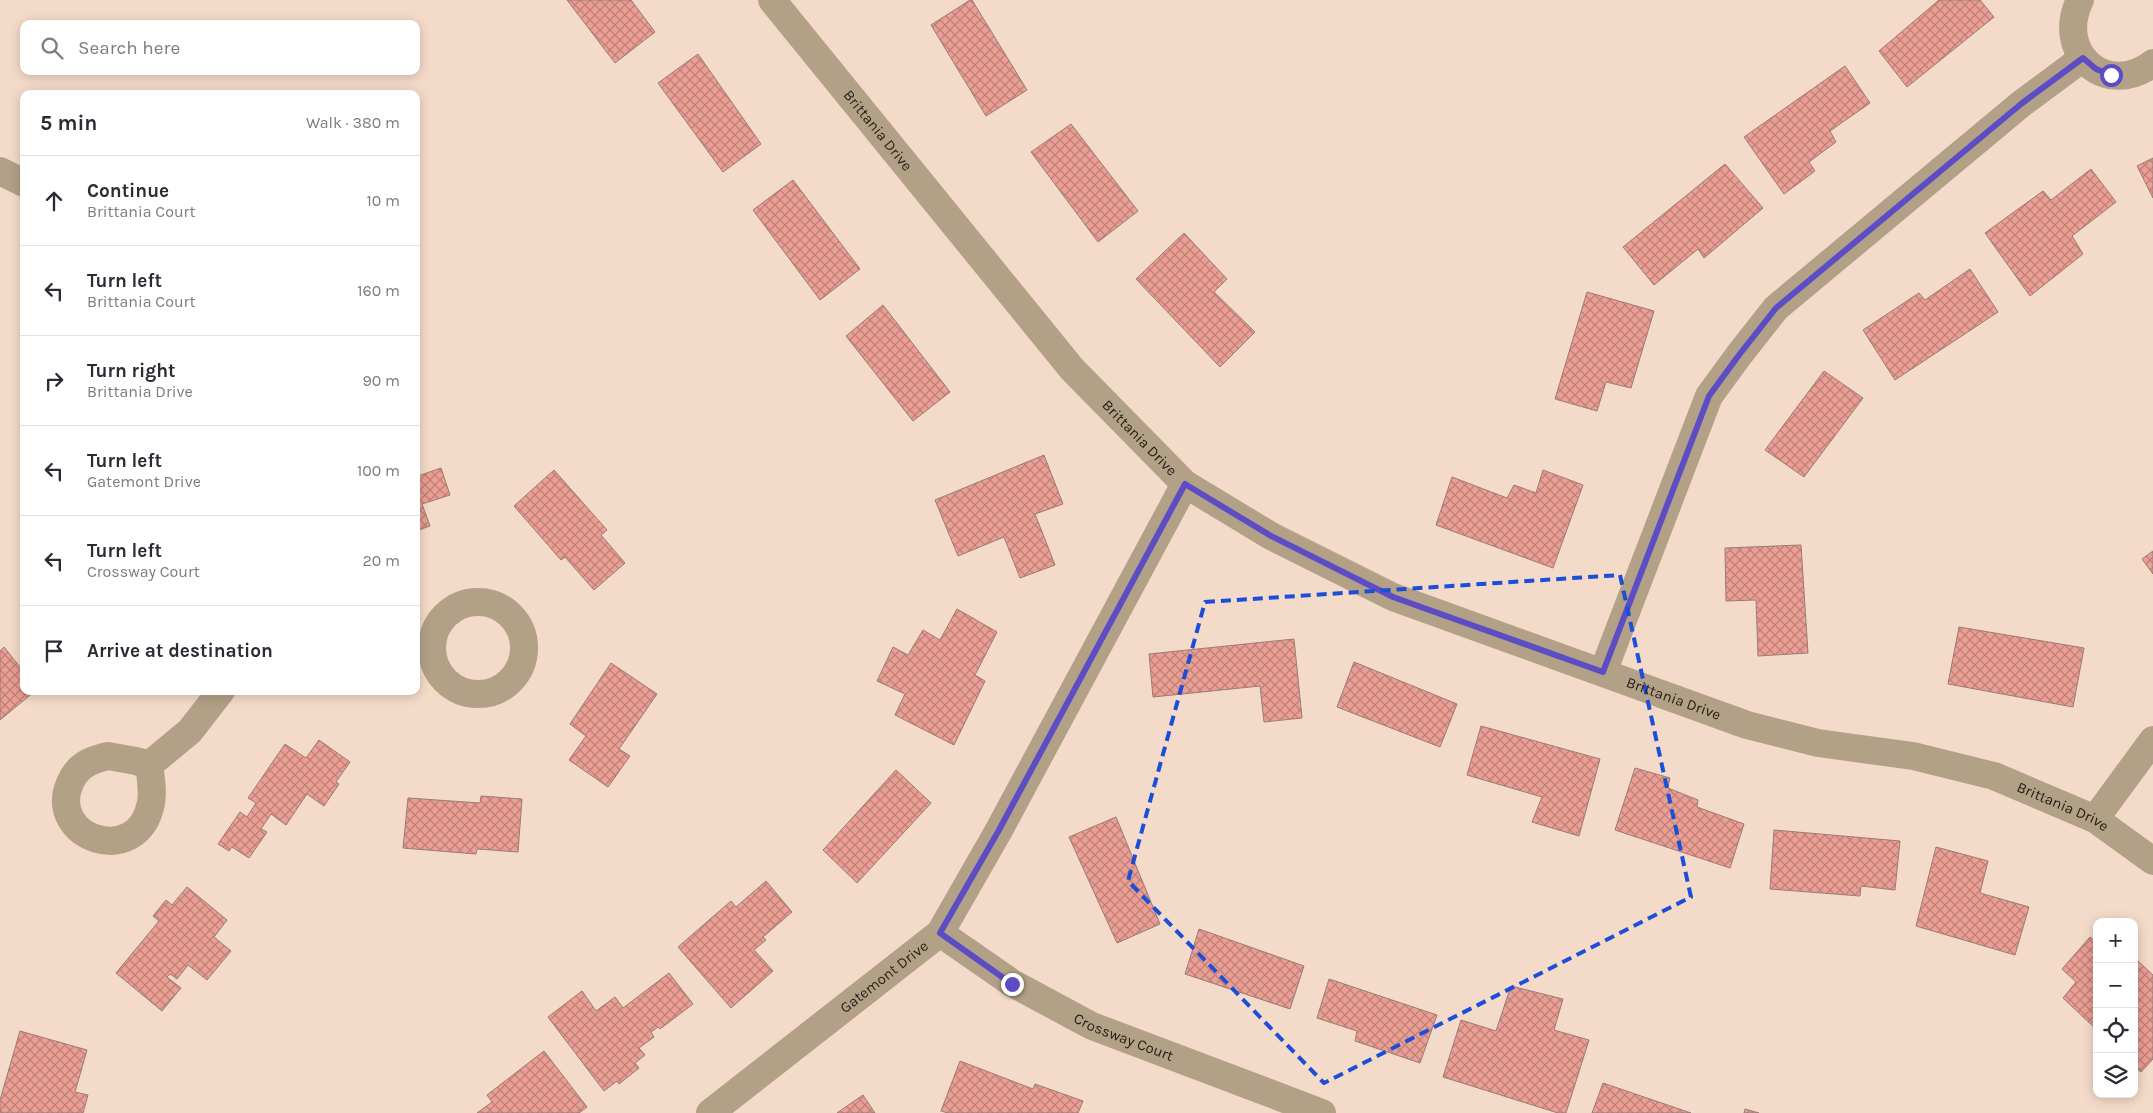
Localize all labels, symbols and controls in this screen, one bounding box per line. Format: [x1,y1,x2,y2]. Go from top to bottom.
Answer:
search box [20,20,420,75]
icon: search [38,34,66,62]
text: Search here [78,37,180,59]
route start [2100,64,2123,87]
street label: Brittania Drive [840,86,916,175]
text: 5 min [40,111,97,135]
text: Walk · 380 m [306,113,400,132]
text: Continue [87,180,169,202]
icon: ahead [40,187,68,215]
text: 10 m [366,191,400,210]
text: Brittania Court [87,202,195,221]
text: Turn left [87,270,162,292]
icon: left [40,277,68,305]
text: 160 m [357,281,400,300]
text: Brittania Court [87,292,195,311]
text: Turn right [87,360,176,382]
icon: right [40,367,68,395]
text: 90 m [362,371,400,390]
text: Brittania Drive [87,382,193,401]
street label: Brittania Drive [1098,396,1181,479]
text: Turn left [87,450,162,472]
icon: left [40,457,68,485]
text: 100 m [357,461,400,480]
text: Gatemont Drive [87,472,201,491]
text: Turn left [87,540,162,562]
icon: left [40,547,68,575]
text: 20 m [362,551,400,570]
text: Crossway Court [87,562,200,581]
icon: arrive [40,637,68,665]
text: Arrive at destination [87,640,273,662]
street label: Brittania Drive [1624,673,1723,724]
street label: Brittania Drive [2014,778,2113,835]
map controls [2093,918,2138,1098]
button: + [2093,918,2138,963]
street label: Gatemont Drive [836,937,932,1017]
button: − [2093,963,2138,1008]
route end [1001,973,1024,996]
button: locate [2093,1008,2138,1053]
street label: Crossway Court [1071,1009,1176,1065]
button: layers [2093,1053,2138,1098]

